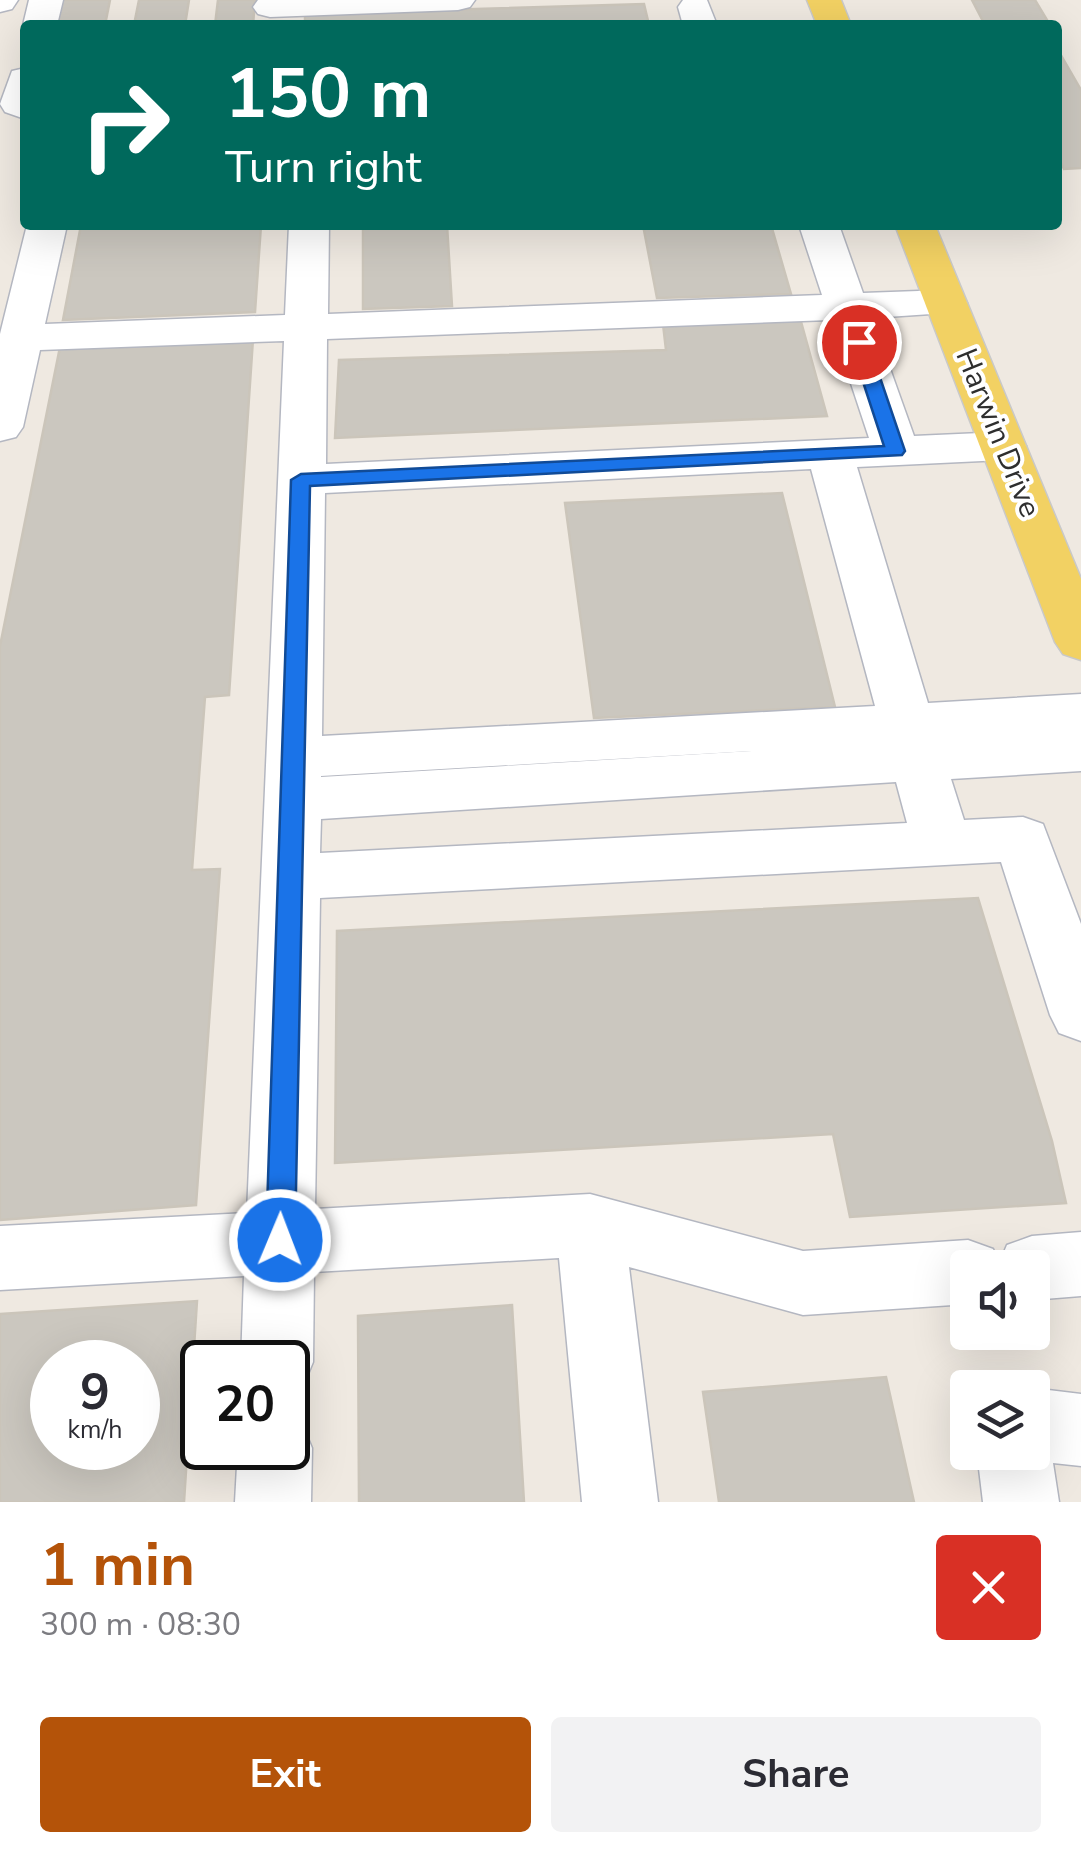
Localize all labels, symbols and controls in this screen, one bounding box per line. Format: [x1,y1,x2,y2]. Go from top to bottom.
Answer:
text: 150 m [225,46,431,142]
icon: right [60,60,190,190]
text: Turn right [225,137,422,198]
pin [817,300,902,385]
icon: arrive [832,315,887,370]
street label: Harwin Drive [946,343,1050,523]
position arrow [228,1188,332,1292]
map controls [950,1250,1050,1470]
button: sound [950,1250,1050,1350]
speed limit sign: 20 [180,1340,310,1470]
text: 9 [80,1358,110,1427]
button: layers [950,1370,1050,1470]
text: km/h [67,1413,123,1447]
text: 1 min [40,1524,195,1606]
button: close [936,1535,1041,1640]
text: 300 m · 08:30 [40,1603,241,1646]
button: Exit [40,1717,531,1832]
button: Share [551,1717,1041,1832]

